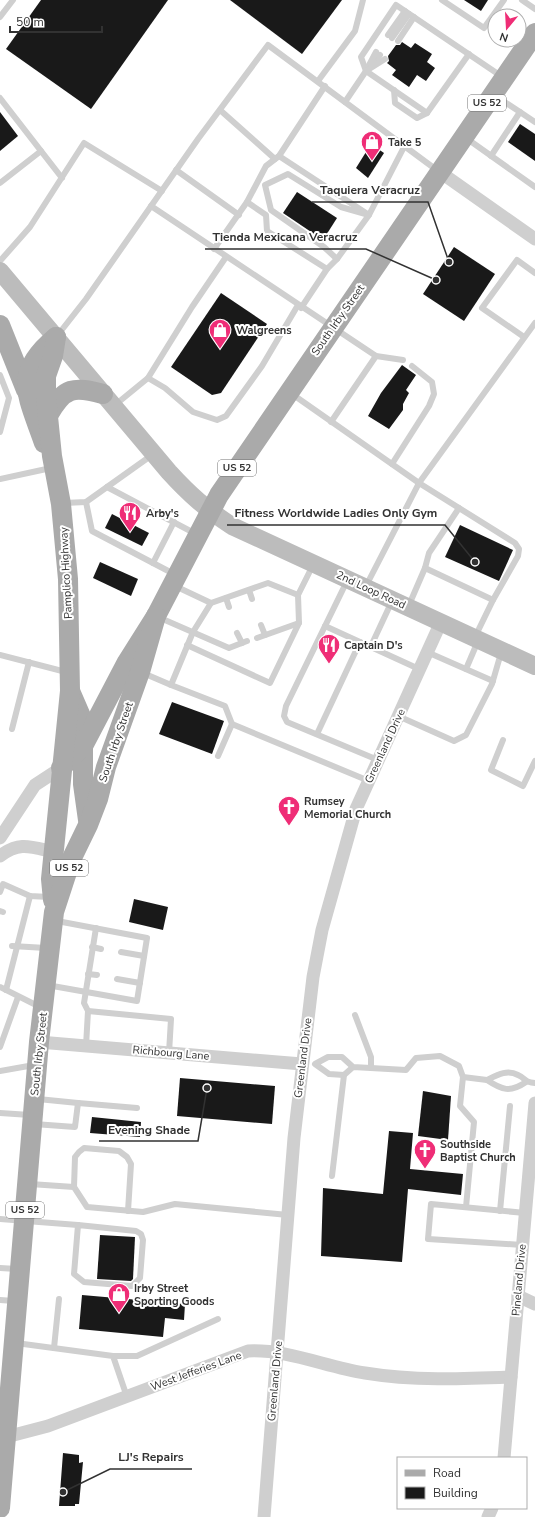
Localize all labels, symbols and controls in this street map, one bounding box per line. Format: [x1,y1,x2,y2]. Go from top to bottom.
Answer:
scale bar [10,8,102,34]
north arrow [487,8,527,48]
text: 50 m [16,14,44,30]
text: N [498,29,510,45]
road number: US 52 [468,95,506,111]
shop icon: Take 5 [359,129,385,162]
place label: Take 5 [388,135,422,150]
callout: Taquiera Veracruz [312,178,428,202]
text: Taquiera Veracruz [320,182,420,198]
callout: Tienda Mexicana Veracruz [205,225,366,249]
text: Tienda Mexicana Veracruz [212,229,358,245]
street label: South Irby Street [308,281,368,359]
shop icon: Walgreens [207,317,233,350]
place label: Walgreens [236,323,292,338]
road number: US 52 [218,460,256,476]
restaurant icon: Arby's [117,500,143,533]
callout: Fitness Worldwide Ladies Only Gym [227,501,445,525]
text: Fitness Worldwide Ladies Only Gym [235,505,437,521]
place label: Arby's [146,506,179,521]
street label: Pamplico Highway [56,526,76,619]
street label: 2nd Loop Road [334,567,408,613]
restaurant icon: Captain D's [316,632,342,665]
place label: Captain D's [344,638,403,653]
street label: South Irby Street [95,700,137,784]
street label: Greenland Drive [361,706,409,786]
church icon: Rumsey Memorial Church [276,794,302,827]
place label: Rumsey Memorial Church [304,794,391,822]
road number: US 52 [50,860,88,876]
street label: South Irby Street [27,1012,51,1096]
street label: Greenland Drive [291,1017,315,1099]
street label: Richbourg Lane [132,1042,210,1064]
callout: Evening Shade [99,1117,198,1141]
text: Evening Shade [108,1122,191,1138]
church icon: Southside Baptist Church [412,1137,438,1170]
place label: Southside Baptist Church [440,1137,516,1165]
road number: US 52 [6,1202,44,1218]
street label: Pineland Drive [508,1243,530,1317]
shop icon: Irby Street Sporting Goods [106,1281,132,1314]
place label: Irby Street Sporting Goods [134,1281,214,1309]
street label: Greenland Drive [264,1340,286,1422]
street label: West Jefferies Lane [148,1348,244,1394]
callout: LJ's Repairs [110,1445,192,1469]
text: LJ's Repairs [118,1449,184,1465]
legend [397,1457,527,1509]
text: Road [433,1465,461,1481]
text: Building [433,1485,478,1501]

